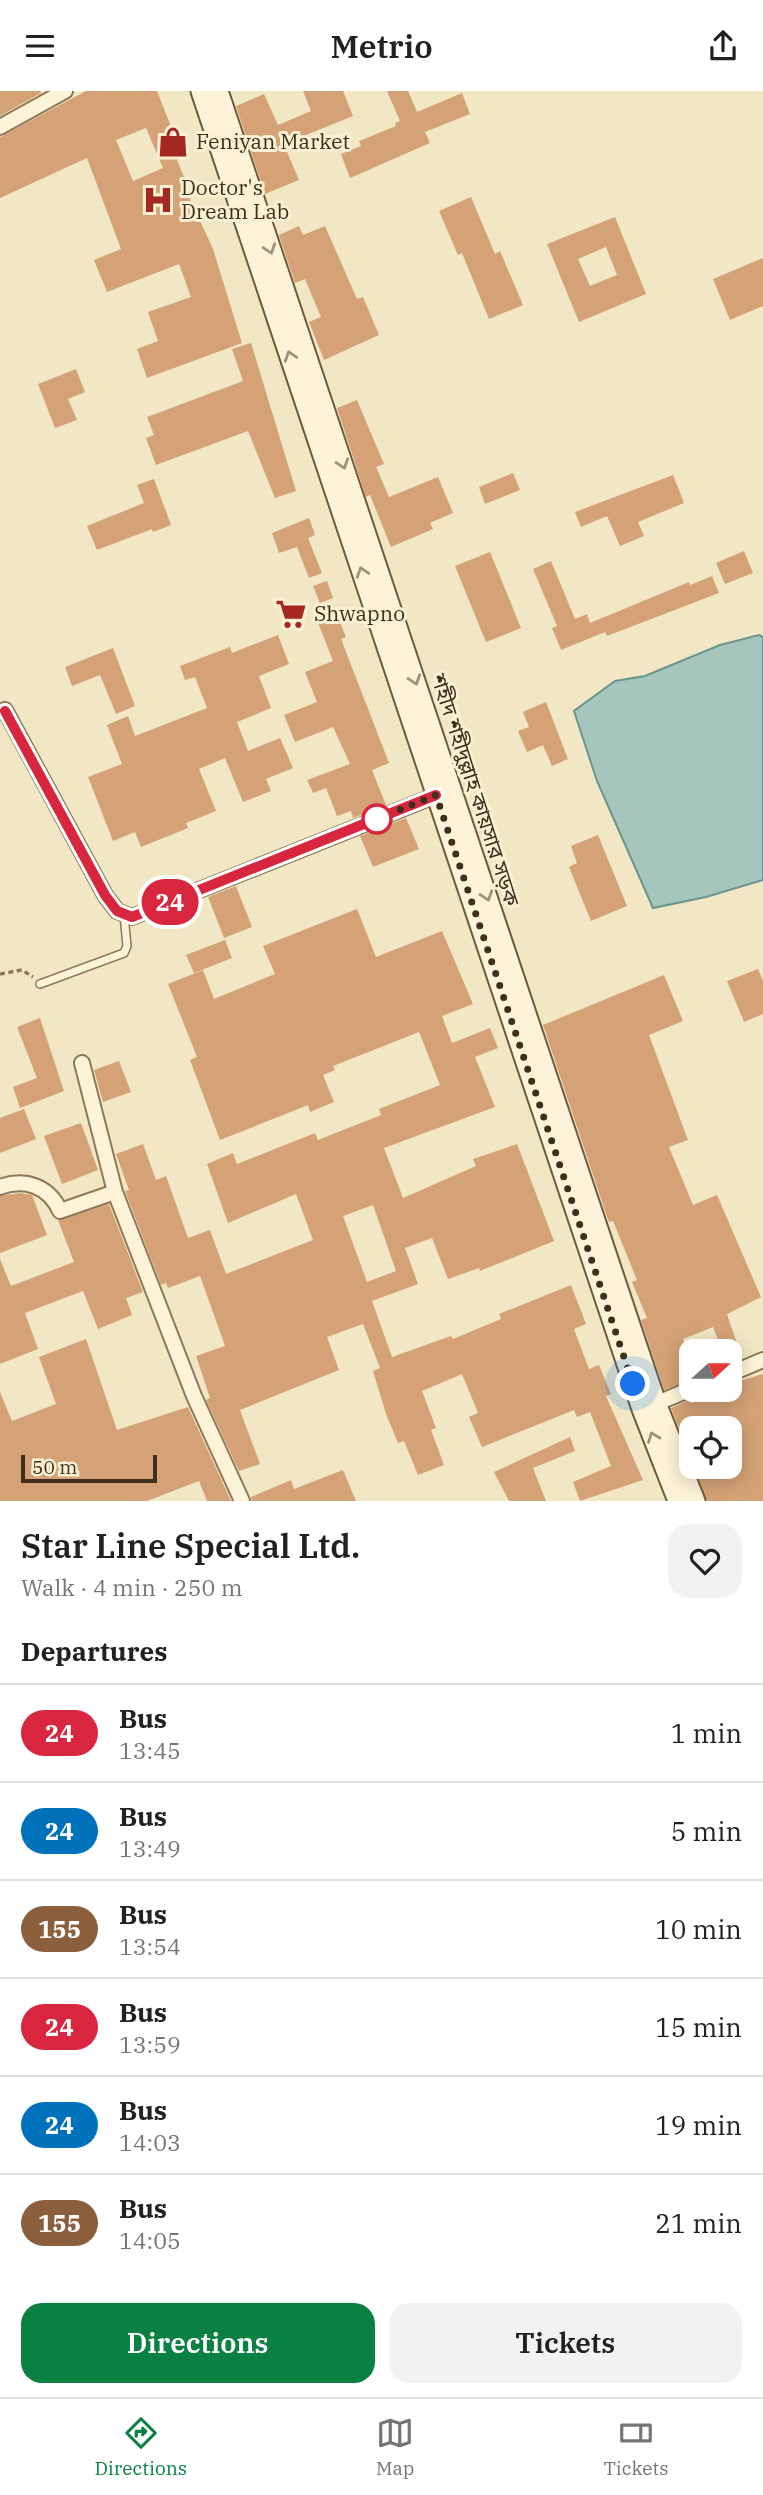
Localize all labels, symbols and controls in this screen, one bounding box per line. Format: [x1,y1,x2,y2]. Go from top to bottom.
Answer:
text: Metrio [330,25,433,67]
icon: menu [21,27,59,65]
icon: share [704,27,742,65]
shop icon: Feniyan Market [156,125,190,159]
place label: Feniyan Market [196,127,350,155]
place label: Doctor's Dream Lab [181,173,289,225]
hospital icon: Doctor's Dream Lab [141,183,175,217]
one-way arrow [262,242,277,254]
one-way arrow [284,350,298,363]
one-way arrow [334,458,349,470]
one-way arrow [356,566,370,578]
supermarket icon: Shwapno [274,597,308,631]
place label: Shwapno [314,599,405,627]
street label: শহীদ শহীদুল্লাহ কায়সার সড়ক [425,669,527,910]
one-way arrow [407,674,421,686]
unlabelled marker [362,804,392,834]
line badge: 24 [138,879,202,925]
text: 24 [156,886,184,918]
one-way arrow [479,889,493,902]
north arrow [679,1339,742,1402]
map controls [679,1339,742,1479]
your location [615,1366,650,1401]
button: locate [679,1416,742,1479]
one-way arrow [648,1432,662,1444]
scale bar [21,1452,158,1484]
text: 50 m [32,1455,77,1479]
text: Star Line Special Ltd. [21,1524,360,1567]
button: heart [668,1524,742,1598]
text: Walk · 4 min · 250 m [21,1572,243,1602]
text: Departures [21,1634,167,1668]
text: Bus [119,1701,167,1735]
text: 1 min [671,1716,742,1750]
text: 24 [45,1717,74,1749]
text: 13:45 [119,1735,181,1765]
text: Bus [119,1799,167,1833]
text: 5 min [671,1814,742,1848]
text: 24 [45,1815,74,1847]
text: 13:49 [119,1833,181,1863]
text: Bus [119,1897,167,1931]
text: 10 min [655,1912,742,1946]
text: 155 [38,1913,81,1945]
text: 13:54 [119,1931,181,1961]
text: Bus [119,1995,167,2029]
text: 15 min [655,2010,742,2044]
text: 24 [45,2011,74,2043]
text: 13:59 [119,2029,181,2059]
text: Bus [119,2093,167,2127]
text: 19 min [655,2108,742,2142]
text: 24 [45,2109,74,2141]
text: 14:03 [119,2127,181,2157]
text: Bus [119,2191,167,2225]
text: 21 min [655,2206,742,2240]
text: 155 [38,2207,81,2239]
text: 14:05 [119,2225,181,2255]
button: Directions [21,2303,375,2383]
button: Tickets [389,2303,742,2383]
tab: Directions [94,2414,187,2480]
tab: Map [376,2414,415,2480]
tab: Tickets [603,2414,669,2480]

